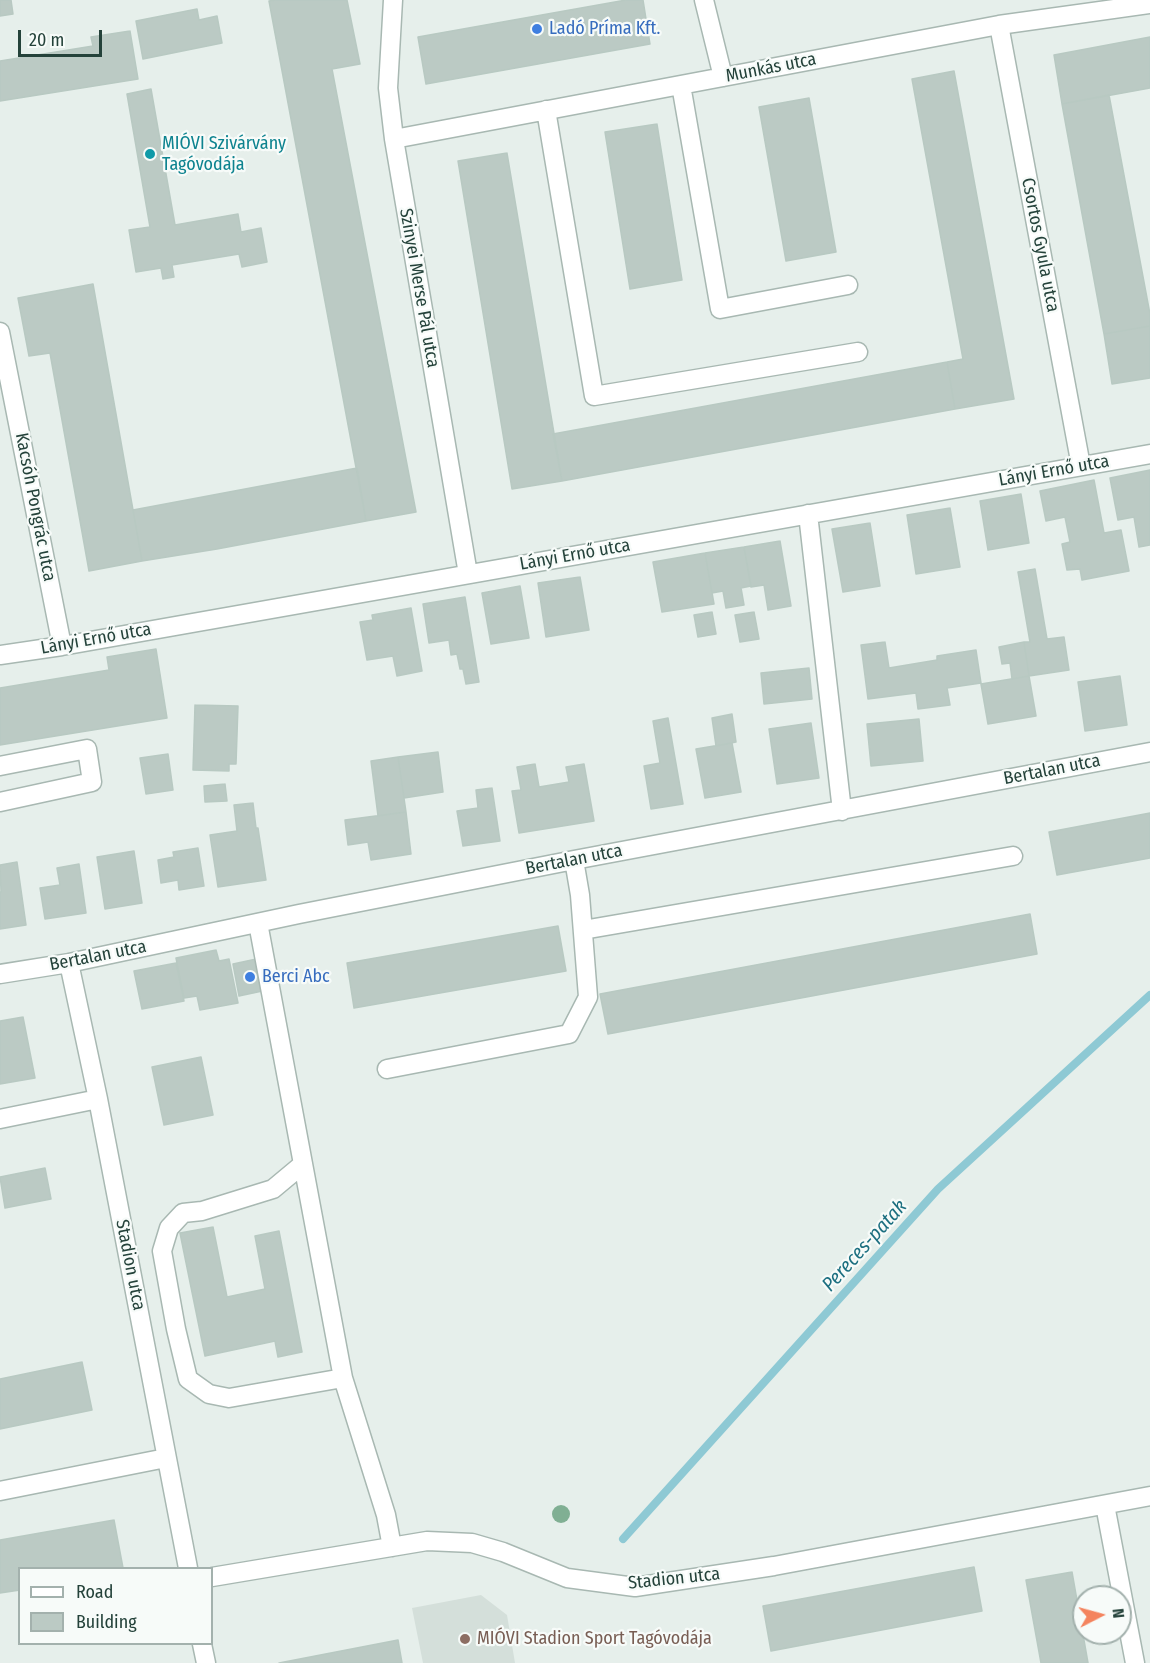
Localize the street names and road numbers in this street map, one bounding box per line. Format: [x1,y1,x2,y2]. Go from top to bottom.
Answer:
street label: Munkás utca [724,49,818,87]
street label: Csortos Gyula utca [1016,176,1064,314]
street label: Szinyei Merse Pál utca [394,207,444,369]
street label: Kacsóh Pongrác utca [10,431,60,583]
street label: Lányi Ernő utca [997,451,1111,491]
street label: Lányi Ernő utca [518,535,632,575]
street label: Lányi Ernő utca [39,619,153,659]
street label: Bertalan utca [1002,750,1102,790]
street label: Bertalan utca [524,840,624,880]
street label: Bertalan utca [48,936,148,976]
street label: Stadion utca [111,1218,149,1312]
street label: Stadion utca [627,1563,721,1595]

